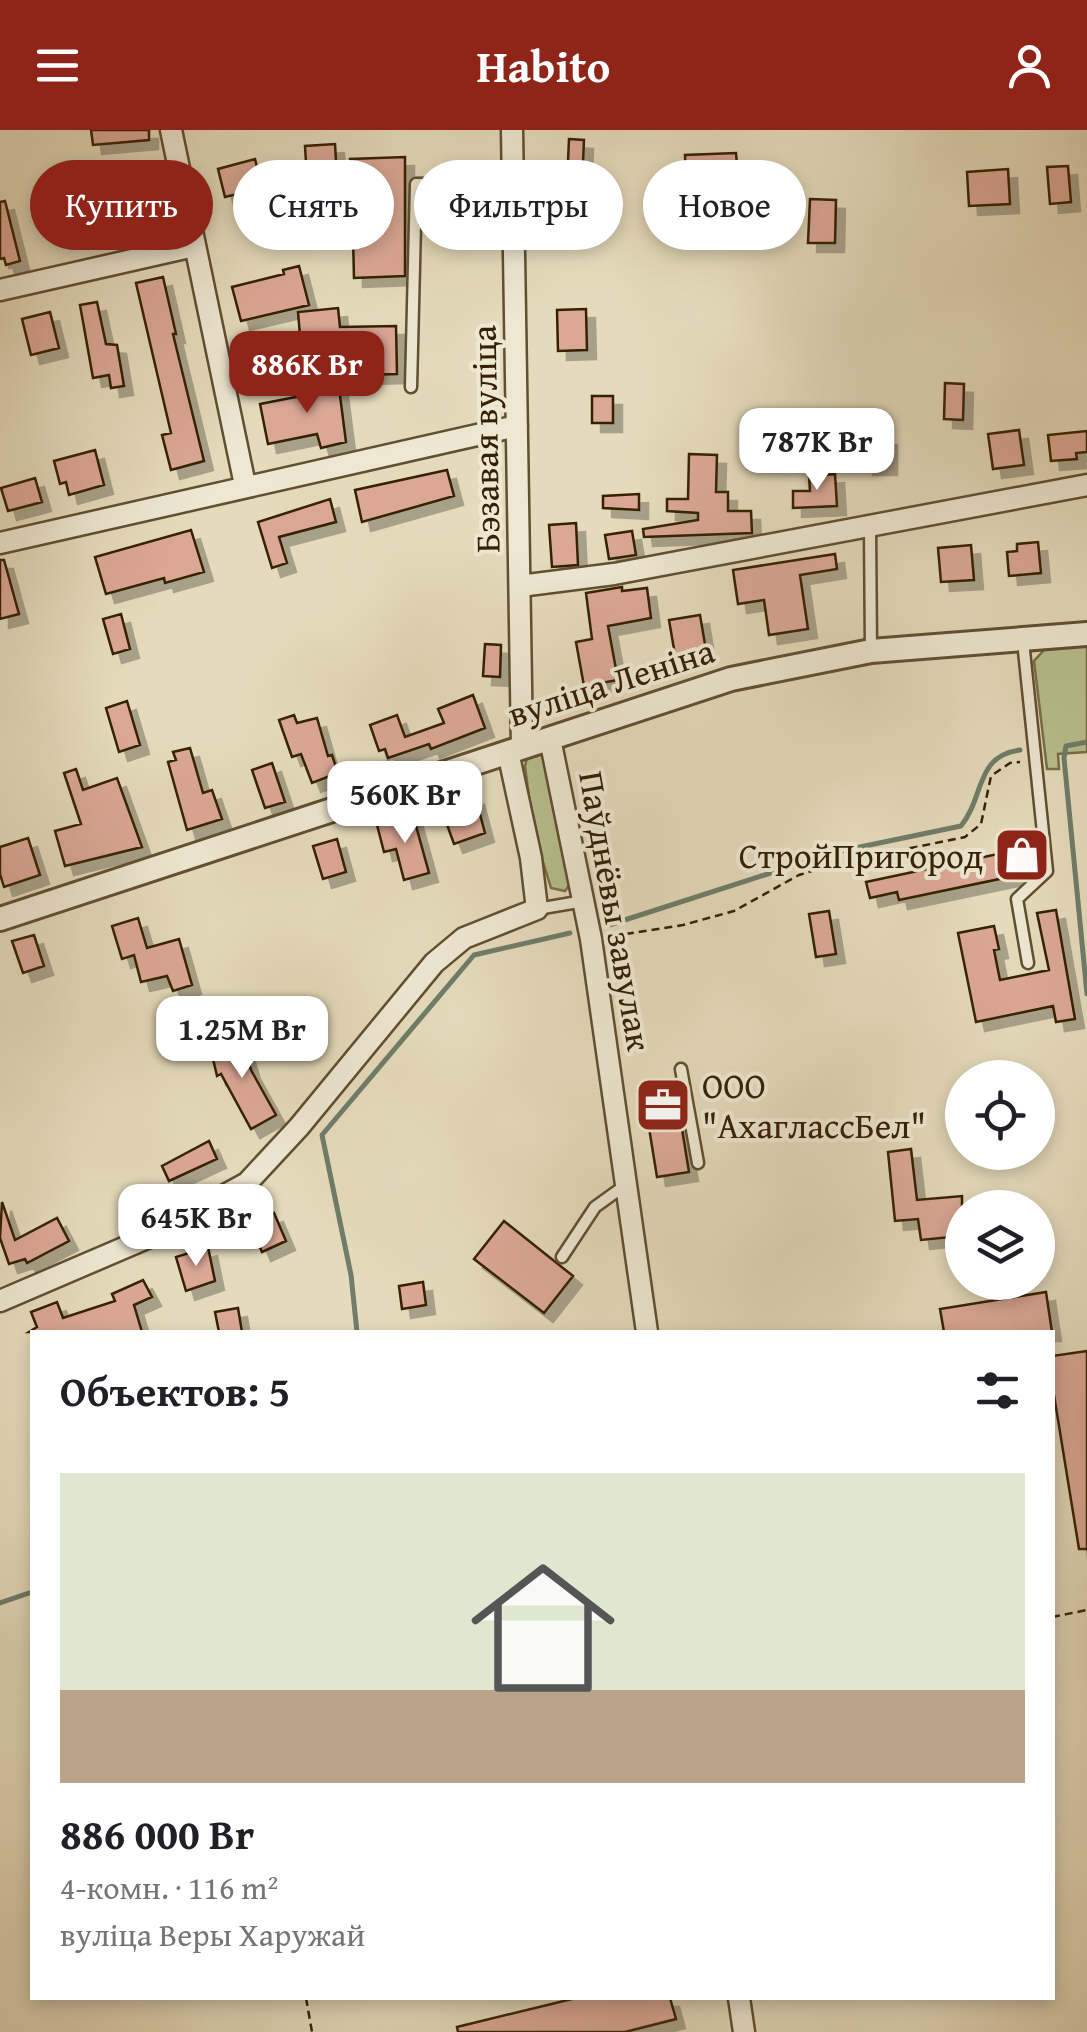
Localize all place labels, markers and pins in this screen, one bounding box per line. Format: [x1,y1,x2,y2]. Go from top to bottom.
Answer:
pin: 886K Br [215,331,399,416]
pin: 787K Br [725,408,909,493]
pin: 560K Br [313,761,497,846]
shop icon: СтройПригород [992,825,1052,885]
place label: СтройПригород [739,830,983,881]
pin: 1.25M Br [139,996,345,1081]
place label: ООО "АхаглассБел" [702,1060,926,1151]
office icon: ООО "АхаглассБел" [633,1075,693,1135]
pin: 645K Br [104,1184,288,1269]

